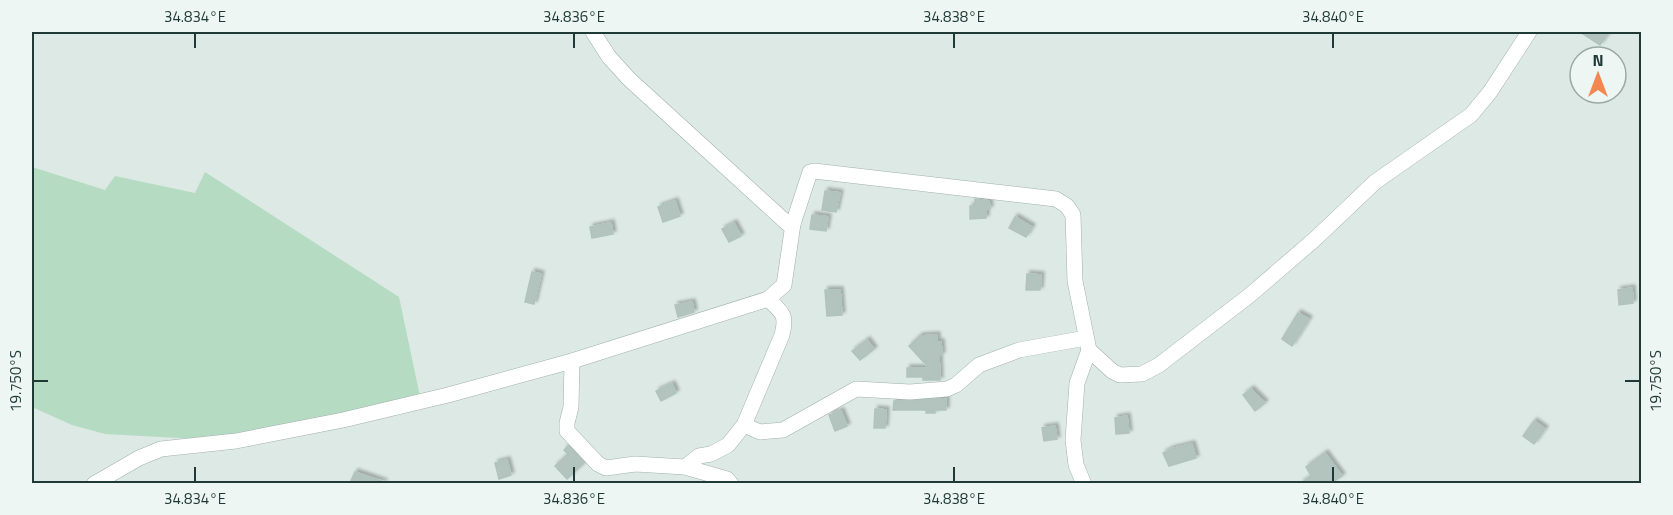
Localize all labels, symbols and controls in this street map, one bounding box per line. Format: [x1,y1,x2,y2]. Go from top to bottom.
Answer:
text: 34.834°E [164,5,226,28]
text: 34.836°E [543,5,605,28]
text: 34.838°E [923,5,985,28]
text: 34.840°E [1302,5,1364,28]
north arrow [1568,45,1628,105]
text: N [1592,48,1604,72]
text: 19.750°S [4,350,27,412]
text: 19.750°S [1644,350,1667,412]
text: 34.834°E [164,487,226,510]
text: 34.836°E [543,487,605,510]
text: 34.838°E [923,487,985,510]
text: 34.840°E [1302,487,1364,510]

